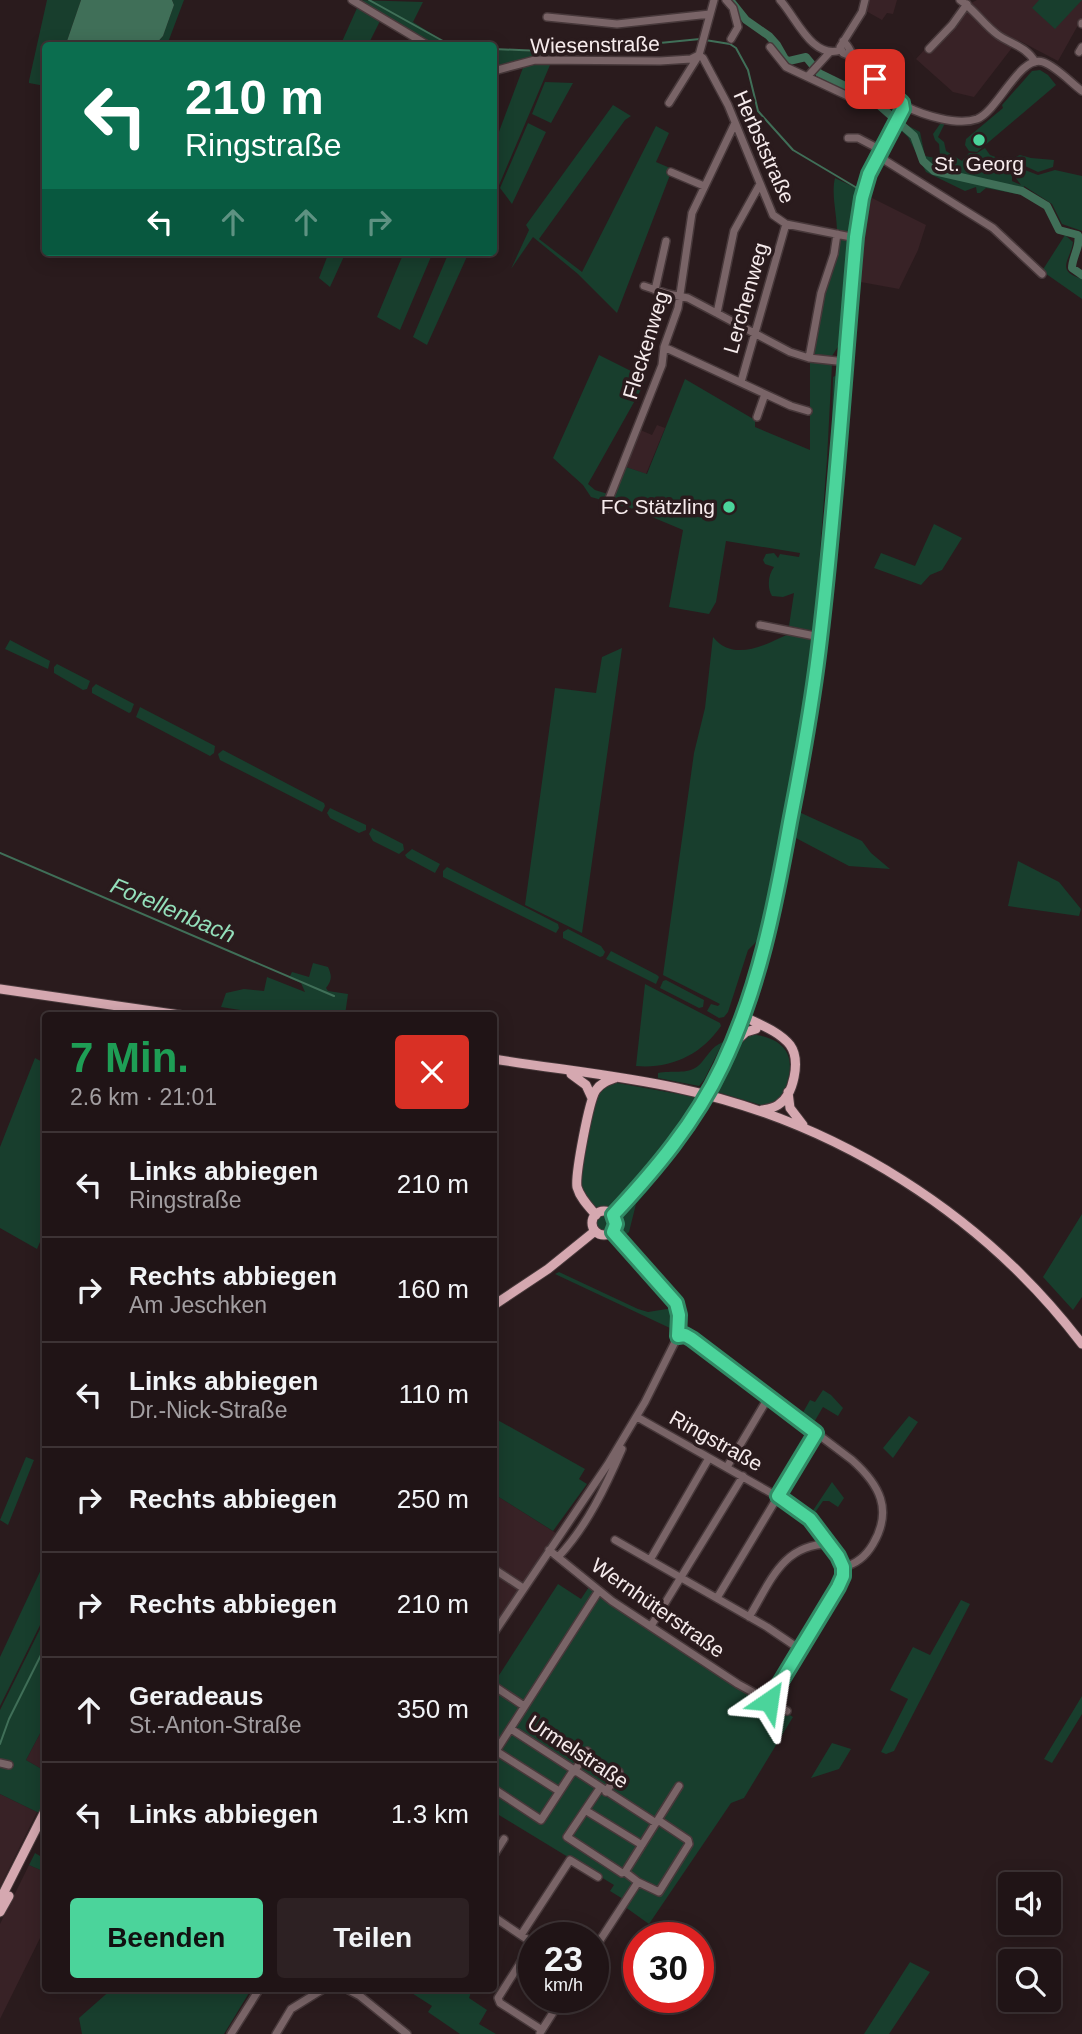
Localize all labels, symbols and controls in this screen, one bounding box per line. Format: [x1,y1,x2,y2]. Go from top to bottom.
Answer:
street label: Wiesenstraße [530,32,660,57]
pin [845,49,905,109]
icon: arrive [856,60,894,98]
icon: left [70,70,161,161]
text: 210 m [185,70,324,124]
street label: Herbststraße [729,87,800,207]
text: Ringstraße [185,127,342,163]
marker: St. Georg [971,132,987,148]
place label: St. Georg [934,152,1024,175]
icon: left [141,203,179,241]
icon: ahead [214,203,252,241]
icon: ahead [287,203,325,241]
icon: right [360,203,398,241]
street label: Lerchenweg [719,240,772,356]
street label: Fleckenweg [618,288,673,402]
place label: FC Stätzling [601,495,715,518]
marker: FC Stätzling [721,499,737,515]
water label: Forellenbach [107,872,239,948]
text: 7 Min. [70,1034,189,1081]
button: close [395,1035,469,1109]
text: 2.6 km · 21:01 [70,1084,217,1110]
text: Links abbiegen [129,1156,318,1186]
icon: left [70,1166,108,1204]
text: 210 m [397,1169,469,1199]
text: Ringstraße [129,1187,241,1213]
text: Rechts abbiegen [129,1261,337,1291]
icon: right [70,1271,108,1309]
text: 160 m [397,1274,469,1304]
text: Am Jeschken [129,1292,267,1318]
text: Links abbiegen [129,1366,318,1396]
icon: left [70,1376,108,1414]
text: 110 m [399,1379,469,1409]
text: Dr.-Nick-Straße [129,1397,287,1423]
street label: Ringstraße [666,1406,767,1476]
icon: right [70,1481,108,1519]
text: Rechts abbiegen [129,1484,337,1514]
text: 250 m [397,1484,469,1514]
street label: Wernhüterstraße [587,1553,729,1662]
icon: right [70,1586,108,1624]
text: Rechts abbiegen [129,1589,337,1619]
text: 210 m [397,1589,469,1619]
position arrow [732,1664,806,1738]
text: Geradeaus [129,1681,263,1711]
icon: ahead [70,1691,108,1729]
text: 350 m [397,1694,469,1724]
street label: Urmelstraße [524,1710,633,1793]
text: St.-Anton-Straße [129,1712,302,1738]
icon: left [70,1796,108,1834]
text: Links abbiegen [129,1799,318,1829]
text: 1.3 km [391,1799,469,1829]
map controls [998,1872,1061,2012]
button: sound [998,1872,1061,1935]
button: Beenden [70,1898,263,1978]
button: Teilen [277,1898,469,1978]
speed limit sign: 30 [623,1922,714,2013]
text: 23 [544,1939,583,1978]
button: search [998,1949,1061,2012]
text: km/h [544,1975,583,1995]

